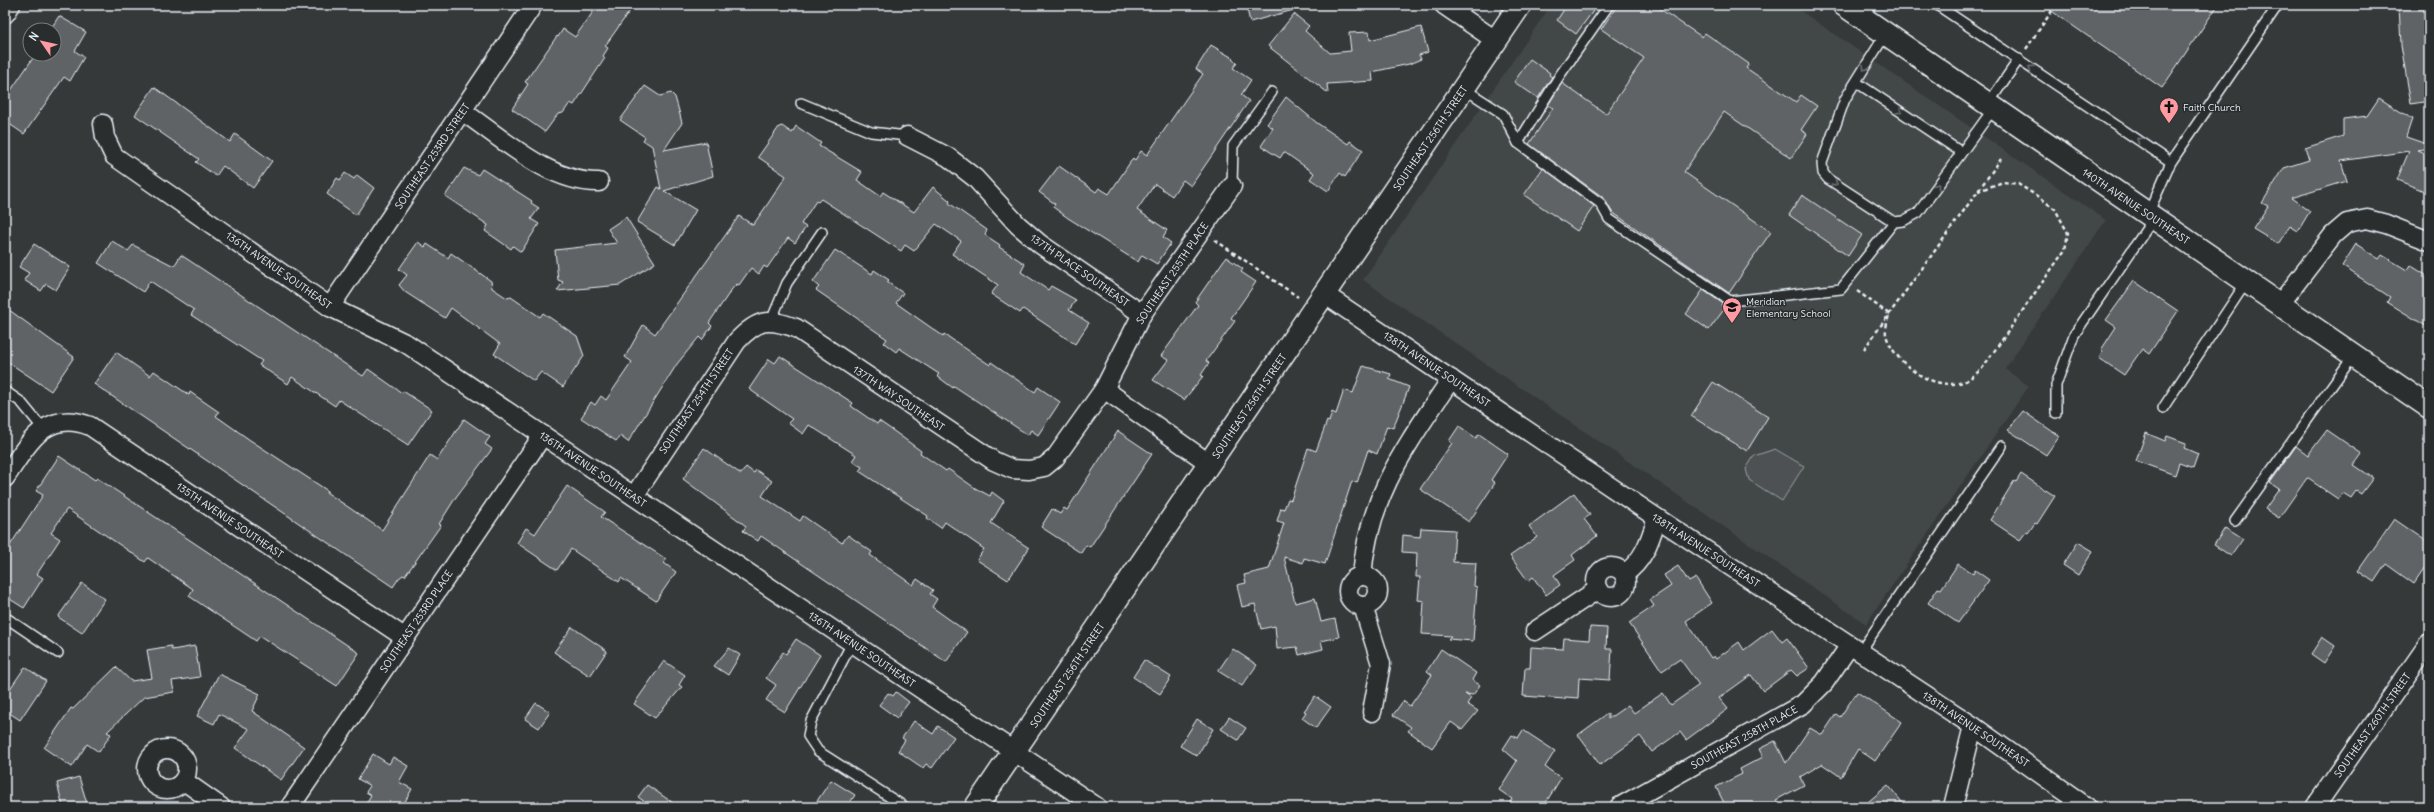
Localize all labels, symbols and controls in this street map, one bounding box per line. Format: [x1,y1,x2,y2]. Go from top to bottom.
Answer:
north arrow [22,22,62,62]
text: N [26,29,42,43]
one-way arrow [1862,64,1869,71]
one-way arrow [2028,65,2035,72]
street label: SOUTHEAST 256TH STREET [1390,83,1470,193]
church icon: Faith Church [2158,96,2180,124]
street label: SOUTHEAST 253RD STREET [392,101,473,212]
place label: Faith Church [2183,101,2241,114]
one-way arrow [1896,106,1903,114]
one-way arrow [2136,138,2143,145]
street label: 140TH AVENUE SOUTHEAST [2080,166,2192,247]
one-way arrow [1830,178,1837,185]
one-way arrow [1932,184,1939,191]
street label: SOUTHEAST 255TH PLACE [1133,220,1211,327]
street label: 136TH AVENUE SOUTHEAST [223,229,334,312]
street label: 137TH PLACE SOUTHEAST [1028,231,1132,309]
place label: Meridian Elementary School [1746,295,1831,320]
school or university icon: Meridian Elementary School [1721,296,1743,324]
street label: 138TH AVENUE SOUTHEAST [1381,329,1493,410]
street label: SOUTHEAST 254TH STREET [656,346,736,456]
street label: SOUTHEAST 256TH STREET [1209,351,1289,461]
street label: 137TH WAY SOUTHEAST [850,363,947,434]
street label: 136TH AVENUE SOUTHEAST [537,429,649,510]
street label: 135TH AVENUE SOUTHEAST [174,480,286,561]
street label: 138TH AVENUE SOUTHEAST [1649,511,1762,590]
street label: SOUTHEAST 253RD PLACE [377,567,456,675]
street label: 136TH AVENUE SOUTHEAST [806,609,918,690]
street label: SOUTHEAST 256TH STREET [1027,620,1107,730]
street label: SOUTHEAST 260TH STREET [2331,671,2413,780]
street label: 138TH AVENUE SOUTHEAST [1920,689,2032,770]
street label: SOUTHEAST 258TH PLACE [1689,703,1800,772]

